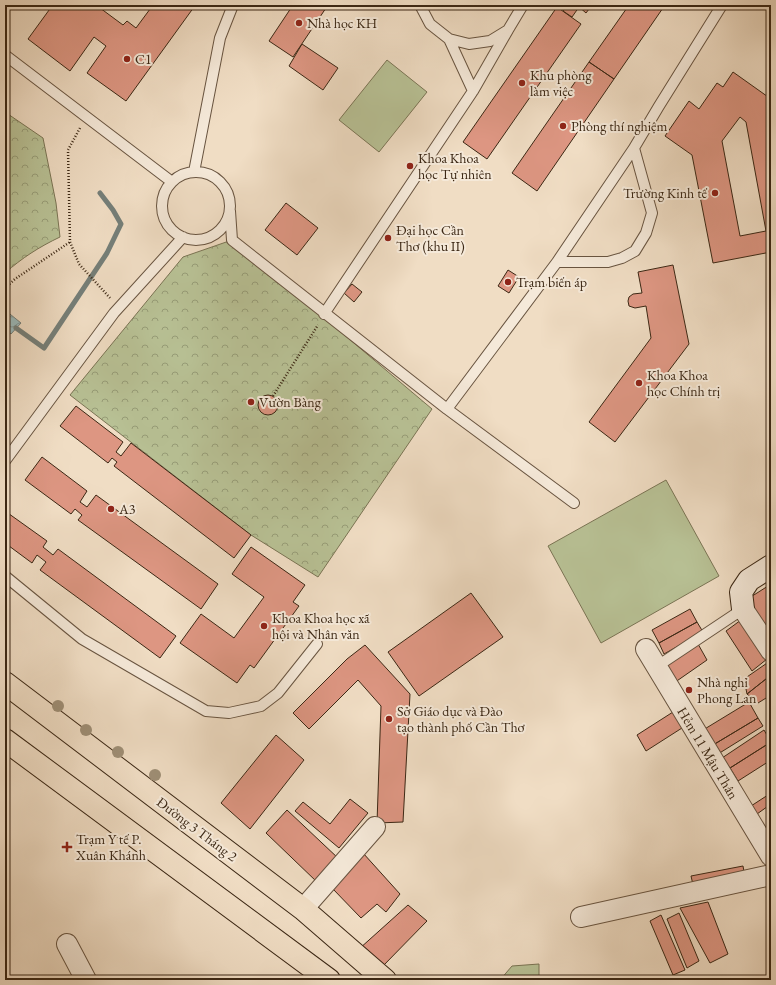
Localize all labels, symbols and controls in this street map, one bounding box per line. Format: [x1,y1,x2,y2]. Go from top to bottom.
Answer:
place label: Nhà học KH [307,14,377,32]
marker: Nhà học KH [294,18,304,28]
place label: C1 [135,50,152,68]
marker: C1 [122,54,132,64]
place label: Khu phòng làm việc [530,66,593,100]
marker: Khu phòng làm việc [517,78,527,88]
place label: Phòng thí nghiệm [571,117,668,135]
marker: Phòng thí nghiệm [558,121,568,131]
place label: Khoa Khoa học Tự nhiên [418,149,492,183]
marker: Khoa Khoa học Tự nhiên [405,161,415,171]
place label: Trường Kinh tế [623,184,708,202]
marker: Trường Kinh tế [710,188,720,198]
place label: Đại học Cần Thơ (khu II) [396,221,465,255]
marker: Đại học Cần Thơ (khu II) [383,233,393,243]
place label: Trạm biến áp [516,273,587,291]
marker: Trạm biến áp [503,277,513,287]
place label: Khoa Khoa học Chính trị [647,366,721,400]
marker: Khoa Khoa học Chính trị [634,378,644,388]
place label: Vườn Bàng [259,393,322,411]
marker: Vườn Bàng [246,397,256,407]
place label: A3 [118,500,136,518]
marker: A3 [106,504,116,514]
place label: Khoa Khoa học xã hội và Nhân văn [272,609,370,643]
marker: Khoa Khoa học xã hội và Nhân văn [259,621,269,631]
place label: Nhà nghỉ Phong Lan [697,673,757,707]
marker: Nhà nghỉ Phong Lan [684,685,694,695]
place label: Sở Giáo dục và Đào tạo thành phố Cần Thơ [397,702,526,736]
street label: Hẻm 11 Mậu Thân [673,704,743,803]
marker: Sở Giáo dục và Đào tạo thành phố Cần Thơ [384,714,394,724]
street label: Đường 3 Tháng 2 [153,793,241,865]
place label: Trạm Y tế P. Xuân Khánh [75,830,146,864]
marker: Trạm Y tế P. Xuân Khánh [61,841,73,853]

